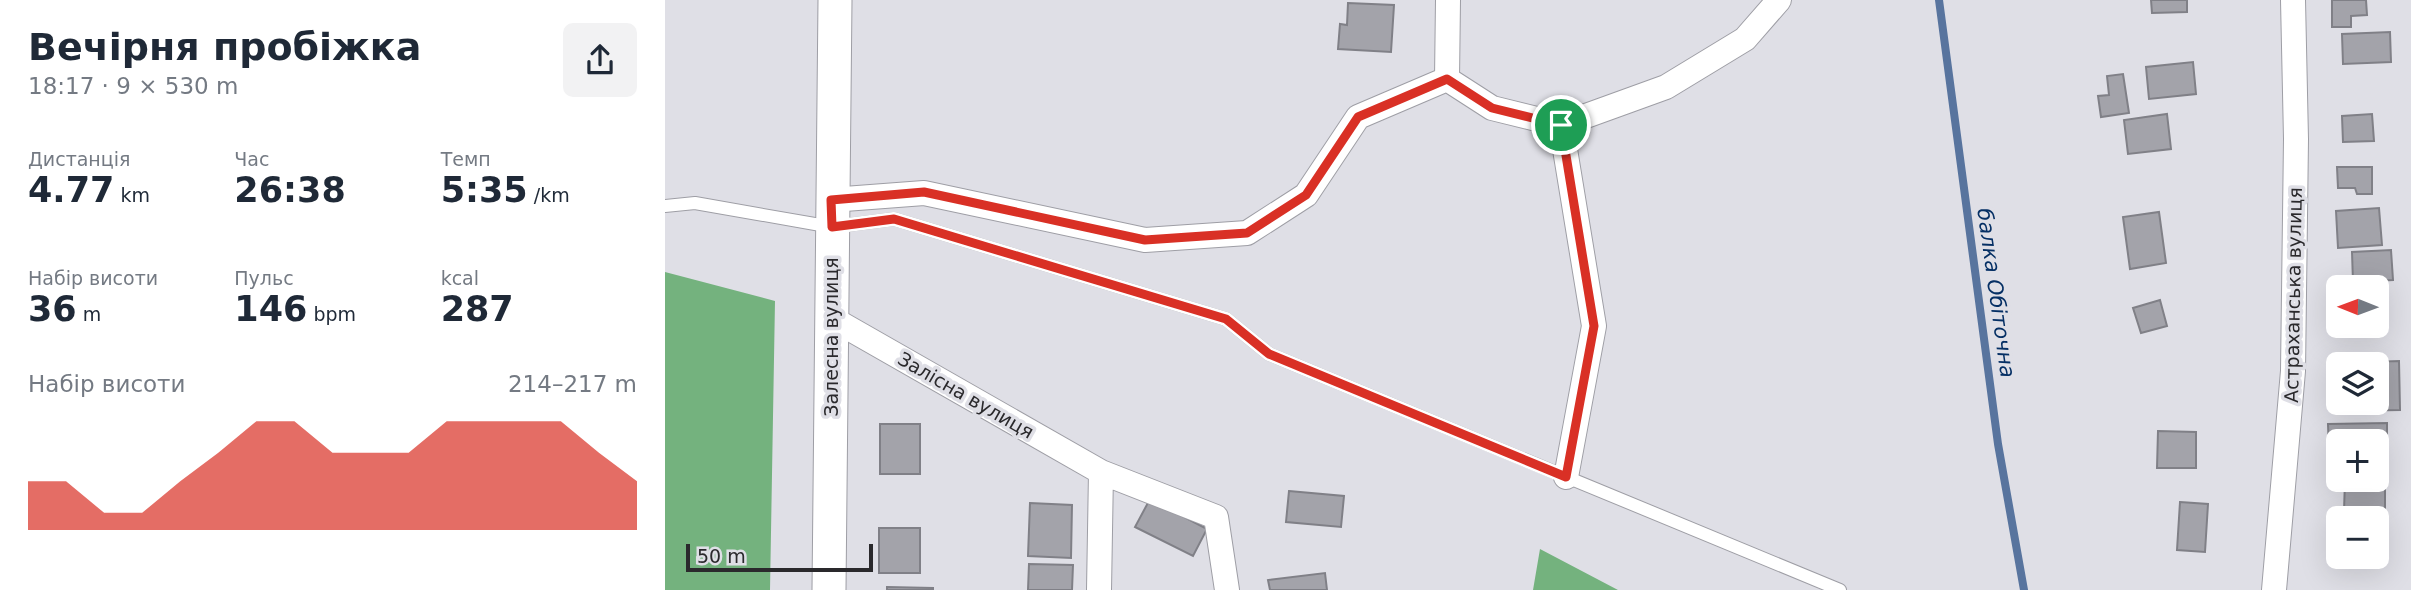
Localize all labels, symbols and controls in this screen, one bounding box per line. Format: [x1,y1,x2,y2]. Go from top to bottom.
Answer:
button: share [563,23,637,97]
text: Вечірня пробіжка [28,25,421,69]
text: 18:17 · 9 × 530 m [28,73,238,99]
pin [1531,95,1591,155]
icon: arrive [1542,106,1580,144]
text: Дистанція [28,148,130,170]
text: Час [234,148,269,170]
text: Темп [441,148,491,170]
text: 4.77 [28,170,114,210]
text: 26:38 [234,170,346,210]
text: 5:35 [441,170,528,210]
text: km [114,184,150,206]
text: /km [528,184,570,206]
street label: Астраханська вулиця [2280,187,2306,403]
water label: балка Обіточна [1972,207,2020,379]
street label: Залесна вулиця [820,257,842,417]
text: Набір висоти [28,267,158,289]
text: Пульс [234,267,294,289]
text: kcal [441,267,479,289]
north arrow [2326,275,2389,338]
map controls [2326,275,2389,569]
text: 36 [28,289,77,329]
text: 146 [234,289,307,329]
text: 287 [441,289,514,329]
text: m [77,303,101,325]
text: bpm [307,303,356,325]
street label: Залісна вулиця [894,347,1038,443]
button: layers [2326,352,2389,415]
text: Набір висоти [28,371,185,397]
text: 214–217 m [508,371,637,397]
button: + [2326,429,2389,492]
button: − [2326,506,2389,569]
scale bar [686,541,873,573]
text: 50 m [697,545,746,567]

